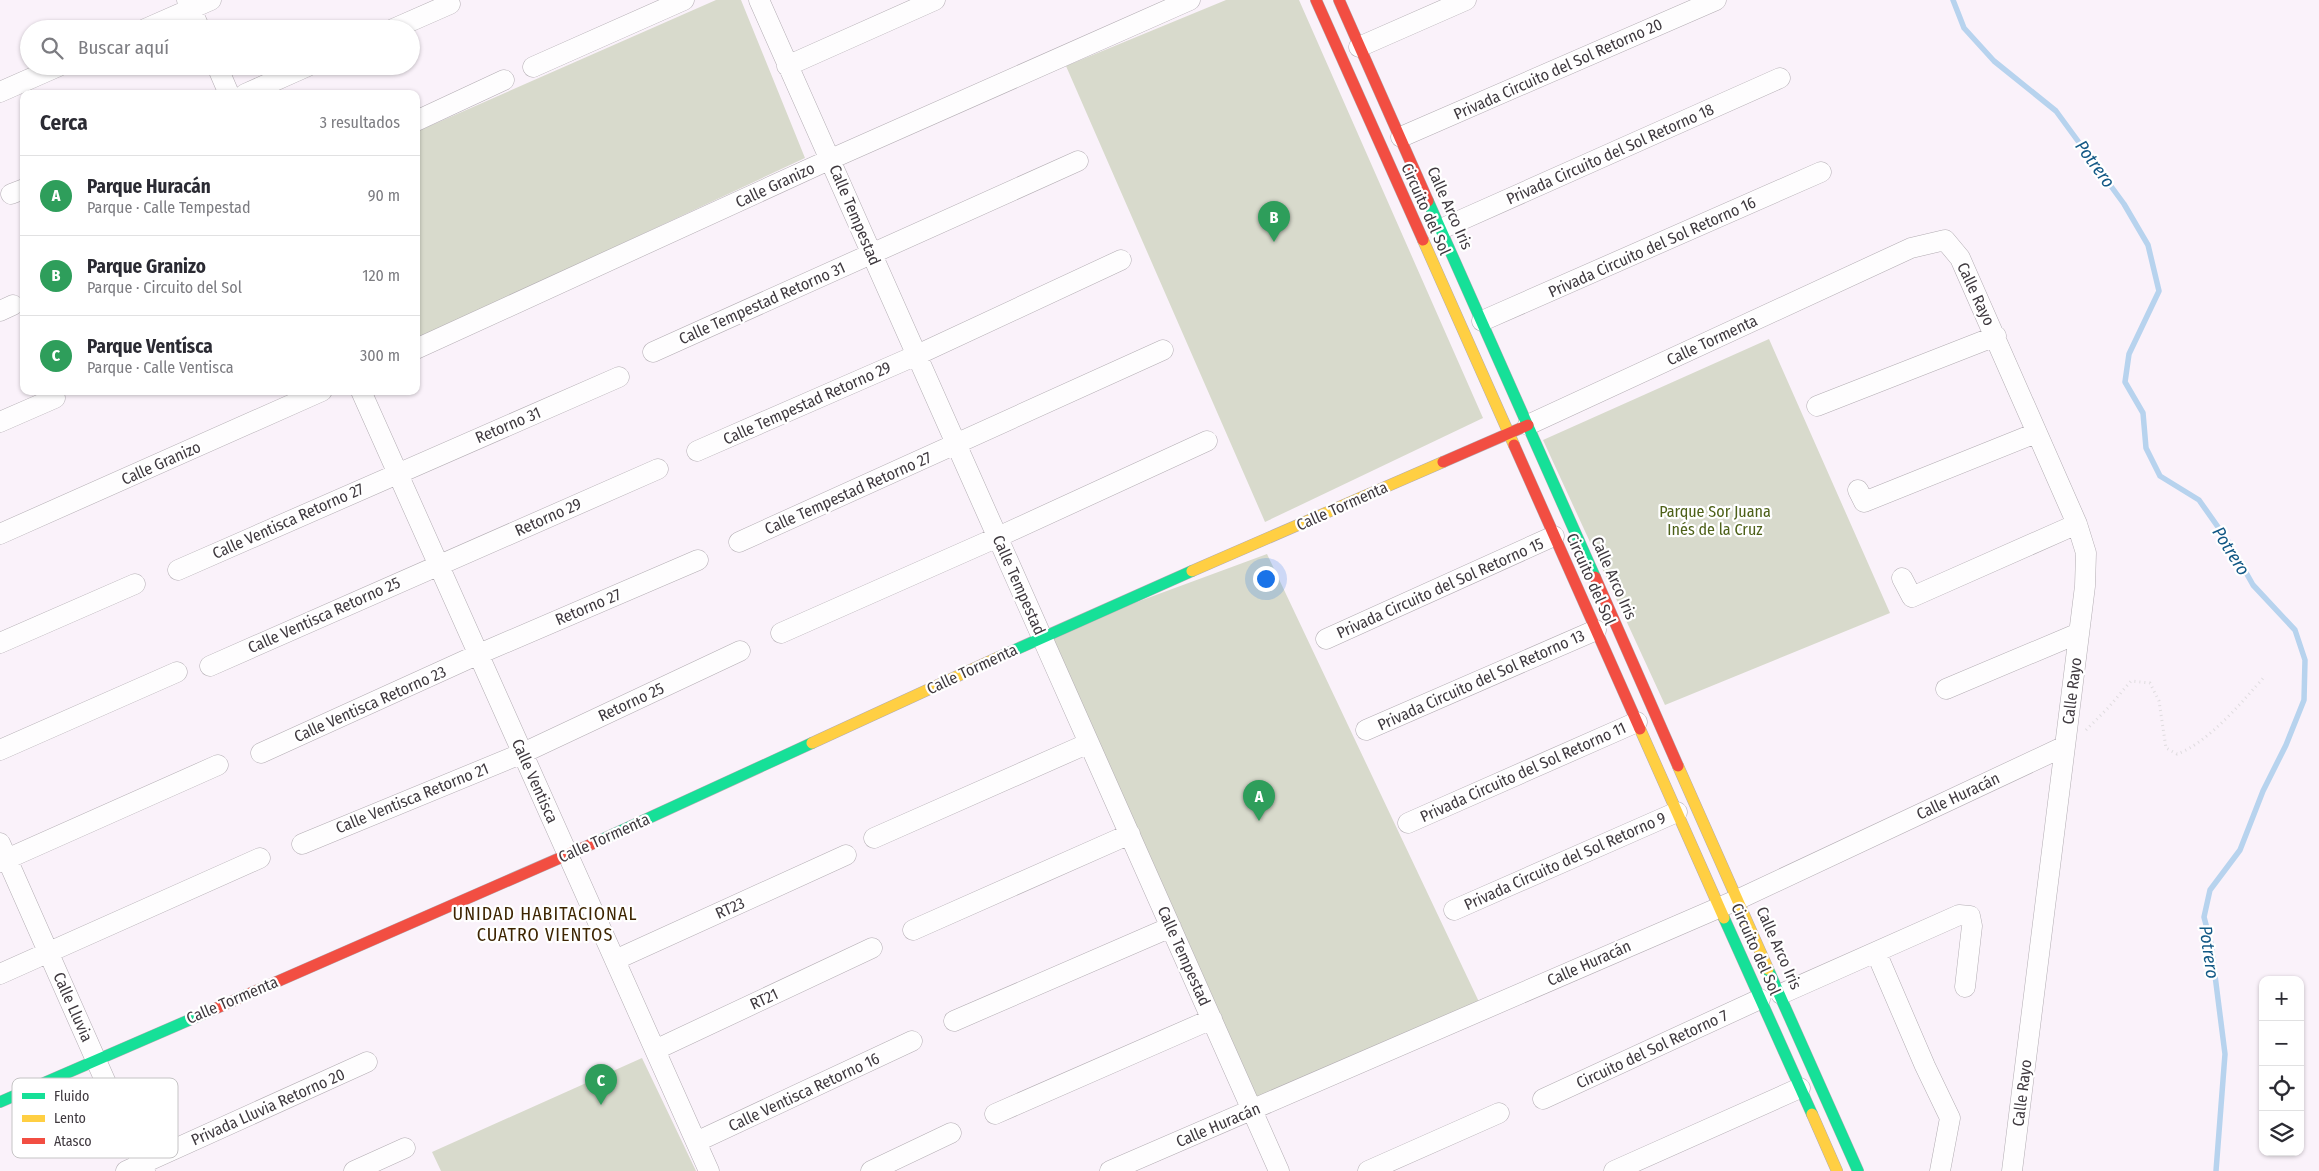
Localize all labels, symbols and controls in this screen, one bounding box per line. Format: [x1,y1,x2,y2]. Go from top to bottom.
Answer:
street label: Privada Circuito del Sol Retorno 20 [1451,14,1665,124]
search box [20,20,420,75]
icon: search [38,34,66,62]
text: Buscar aquí [78,36,169,59]
street label: Privada Circuito del Sol Retorno 18 [1503,100,1717,208]
text: Cerca [40,110,88,136]
text: 3 resultados [320,113,400,132]
water label: Potrero [2070,136,2120,192]
street label: Calle Granizo [733,158,817,212]
street label: Circuito del Sol [1397,160,1455,258]
street label: Calle Tempestad [825,162,885,268]
street label: Calle Arco Iris [1423,164,1477,252]
text: Parque Huracán [87,175,211,198]
text: A [52,186,60,205]
text: 90 m [368,186,400,205]
street label: Privada Circuito del Sol Retorno 16 [1545,193,1759,301]
text: Parque · Calle Tempestad [87,198,250,217]
pin: B [1258,201,1290,242]
text: Parque Granizo [87,255,206,278]
street label: Calle Tempestad Retorno 31 [676,258,848,348]
street label: Calle Rayo [1953,259,1999,329]
text: B [52,266,60,285]
text: 120 m [362,266,400,285]
text: Parque · Circuito del Sol [87,278,242,297]
street label: Calle Tormenta [1664,311,1760,369]
text: Parque Ventísca [87,335,213,358]
text: C [52,346,60,365]
text: 300 m [360,346,400,365]
street label: Calle Tempestad Retorno 29 [720,357,894,449]
text: Parque · Calle Ventisca [87,358,234,377]
street label: Retorno 31 [473,403,543,447]
street label: Calle Granizo [118,437,204,489]
street label: Calle Tempestad Retorno 27 [762,447,935,538]
street label: Calle Tormenta [1293,477,1391,535]
street label: Calle Ventisca Retorno 27 [209,479,367,563]
street label: Retorno 29 [512,494,584,540]
park label: Parque Sor Juana Inés de la Cruz [1659,502,1771,539]
water label: Potrero [2208,523,2254,579]
street label: Circuito del Sol [1562,530,1620,628]
street label: Calle Tempestad [989,532,1049,638]
street label: Privada Circuito del Sol Retorno 15 [1334,534,1546,642]
street label: Calle Arco Iris [1587,534,1641,622]
your location [1253,566,1279,592]
street label: Calle Ventisca Retorno 25 [245,573,403,657]
street label: Retorno 27 [552,584,624,629]
street label: Privada Circuito del Sol Retorno 13 [1375,626,1587,734]
street label: Calle Tormenta [924,640,1020,698]
street label: Calle Rayo [2058,656,2086,726]
street label: Calle Ventisca Retorno 23 [291,662,449,746]
street label: Retorno 25 [595,679,667,725]
street label: Privada Circuito del Sol Retorno 11 [1417,718,1629,826]
street label: Calle Ventisca [508,736,562,826]
street label: Calle Ventisca Retorno 21 [333,759,491,837]
street label: Calle Huracán [1913,768,2003,824]
pin: A [1243,780,1275,821]
street label: Privada Circuito del Sol Retorno 9 [1461,808,1669,914]
street label: Calle Tormenta [555,809,653,867]
street label: RT23 [712,893,748,923]
street label: Circuito del Sol [1727,900,1785,998]
district label: UNIDAD HABITACIONAL CUATRO VIENTOS [453,903,637,946]
street label: Calle Tempestad [1154,903,1214,1009]
street label: Calle Arco Iris [1752,904,1806,992]
water label: Potrero [2194,924,2224,980]
street label: Calle Huracán [1544,936,1634,990]
street label: Calle Lluvia [49,969,97,1045]
street label: Calle Tormenta [183,972,281,1028]
map controls [2259,976,2304,1156]
button: + [2259,976,2304,1021]
street label: RT21 [747,984,781,1014]
street label: Circuito del Sol Retorno 7 [1573,1005,1731,1092]
button: − [2259,1021,2304,1066]
street label: Calle Ventisca Retorno 16 [726,1049,883,1135]
street label: Calle Rayo [2008,1058,2036,1128]
pin: C [585,1064,617,1105]
street label: Privada Lluvia Retorno 20 [188,1065,348,1149]
button: locate [2259,1066,2304,1111]
legend [12,1078,178,1158]
text: Fluido [54,1088,89,1105]
street label: Calle Huracán [1173,1099,1263,1151]
text: Lento [54,1110,86,1127]
button: layers [2259,1111,2304,1156]
text: Atasco [54,1133,92,1150]

